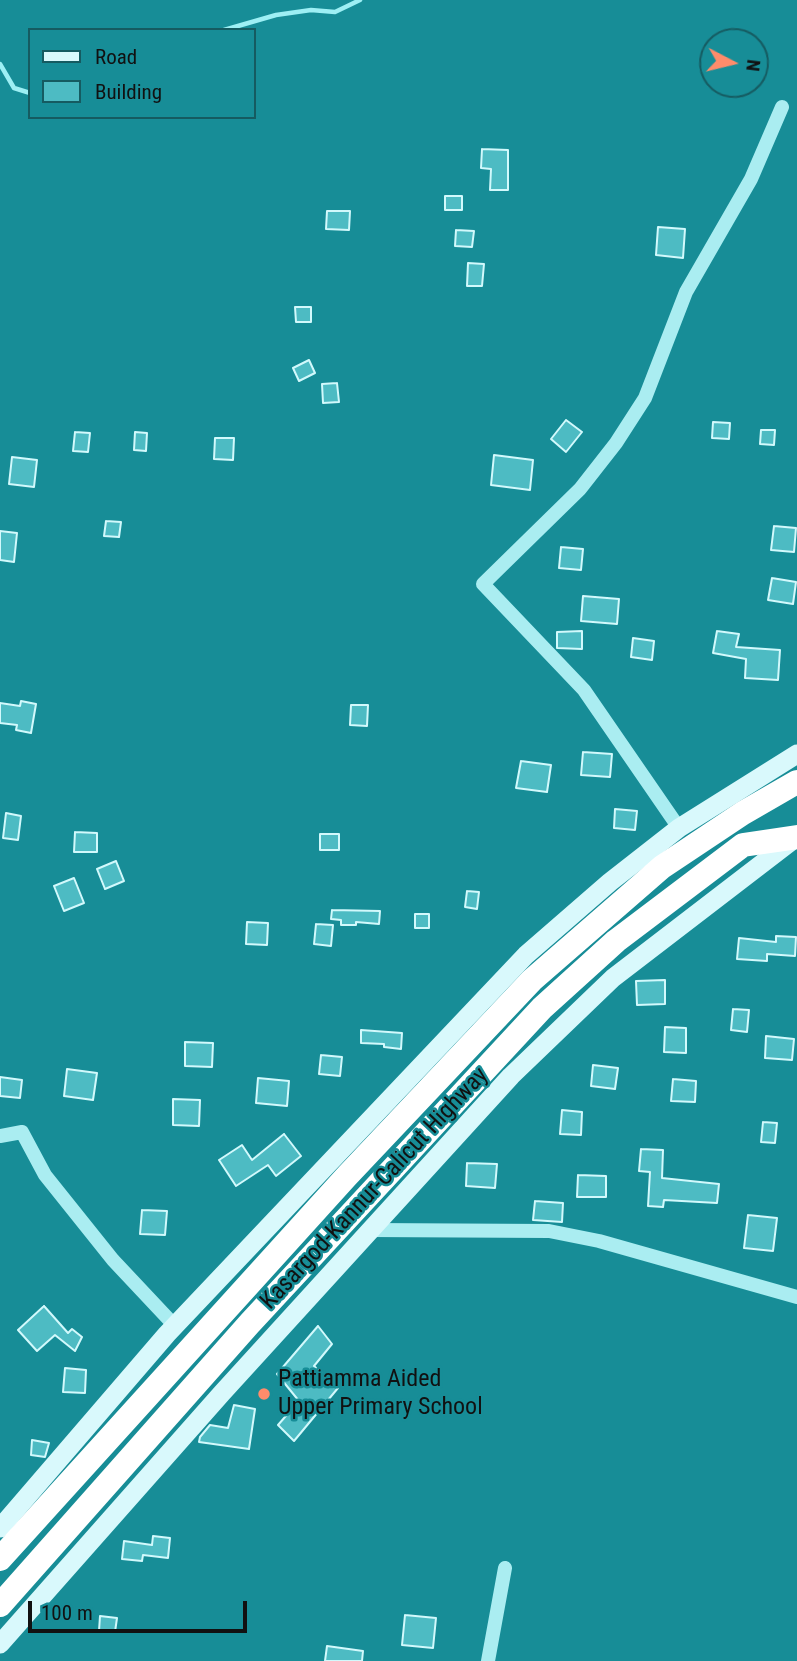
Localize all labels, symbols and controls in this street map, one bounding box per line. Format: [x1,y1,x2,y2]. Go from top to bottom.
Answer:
legend [28,28,256,119]
north arrow [699,28,769,98]
text: Road [95,45,137,69]
text: N [741,58,765,73]
text: Building [95,80,162,104]
street label: Kasargod-Kannur-Calicut Highway [255,1062,495,1316]
place label: Pattiamma Aided Upper Primary School [278,1366,483,1422]
marker: Pattiamma Aided Upper Primary School [256,1386,272,1402]
scale bar [32,1588,250,1632]
text: 100 m [41,1601,93,1625]

